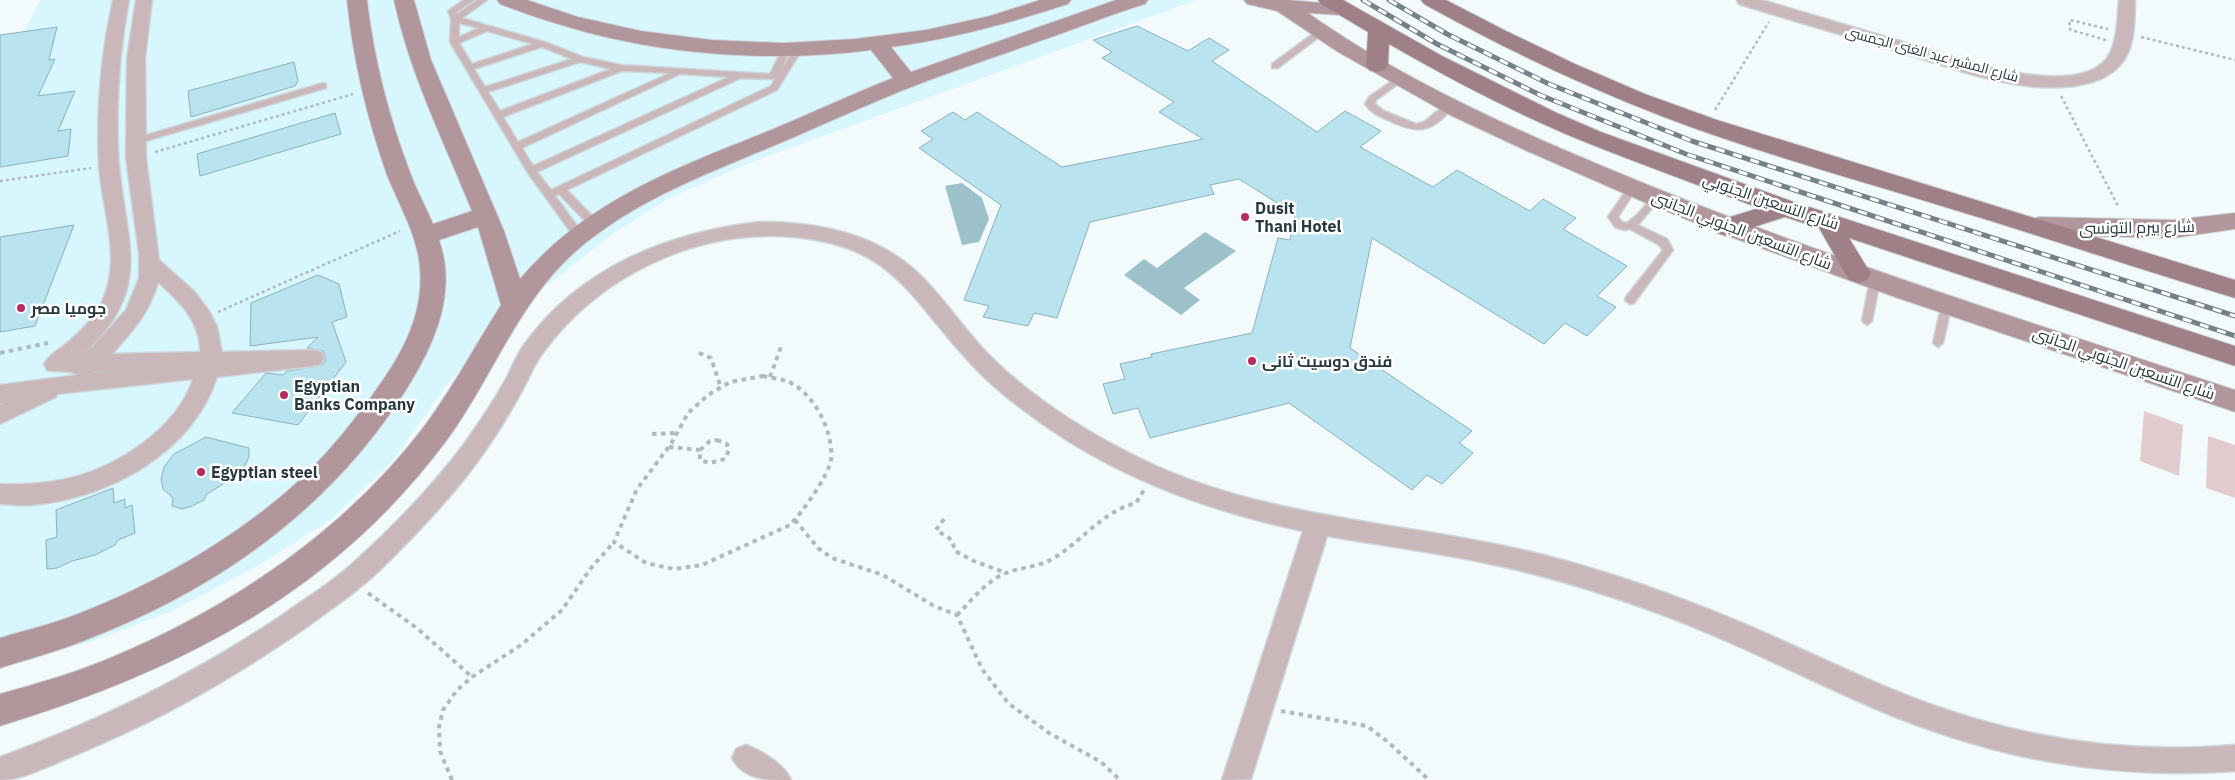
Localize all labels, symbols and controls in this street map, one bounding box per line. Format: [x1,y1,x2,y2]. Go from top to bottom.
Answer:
street label: شارع المشير عبد الغنى الجمسى [1844,22,2020,86]
street label: شارع التسعين الجنوبي [1699,168,1842,237]
street label: شارع التسعين الجنوبي الجانبى [1648,186,1835,277]
place label: Dusit Thani Hotel [1255,198,1341,236]
marker: Dusit Thani Hotel [1239,211,1251,223]
street label: شارع بيرم التونسى [2079,216,2195,240]
place label: جوميا مصر [30,298,106,318]
marker: جوميا مصر [15,302,27,314]
street label: شارع التسعين الجنوبي الجانبى [2029,322,2218,407]
place label: فندق دوسيت ثانى [1262,351,1392,371]
marker: فندق دوسيت ثانى [1246,355,1258,367]
place label: Egyptian Banks Company [294,376,415,414]
marker: Egyptian Banks Company [278,389,290,401]
place label: Egyptian steel [211,462,318,482]
marker: Egyptian steel [195,466,207,478]

